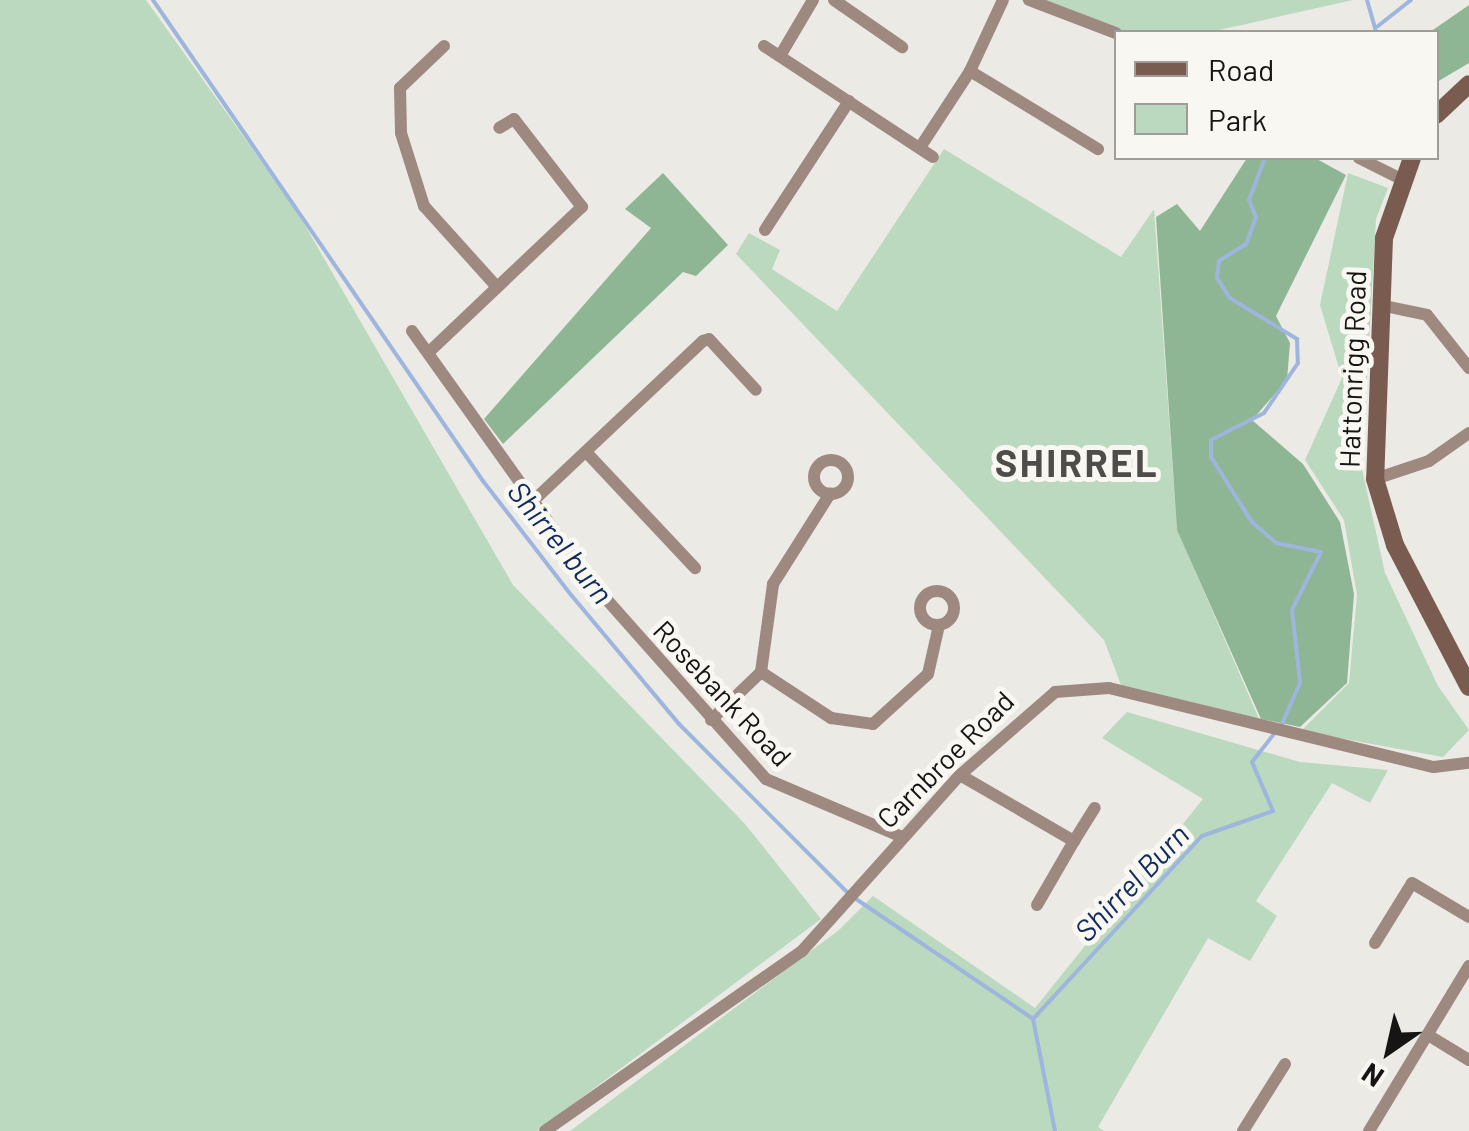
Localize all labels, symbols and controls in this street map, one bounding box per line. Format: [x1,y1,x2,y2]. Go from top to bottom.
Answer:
legend [1114,30,1439,160]
text: Road [1208,51,1274,87]
text: Park [1208,101,1267,137]
street label: Hattonrigg Road [1332,270,1372,468]
district label: SHIRREL [995,440,1159,486]
water label: Shirrel burn [501,474,621,610]
street label: Rosebank Road [647,613,799,773]
street label: Carnbroe Road [870,684,1020,834]
water label: Shirrel Burn [1066,816,1196,948]
north arrow [1339,1001,1439,1101]
text: N [1355,1057,1389,1095]

